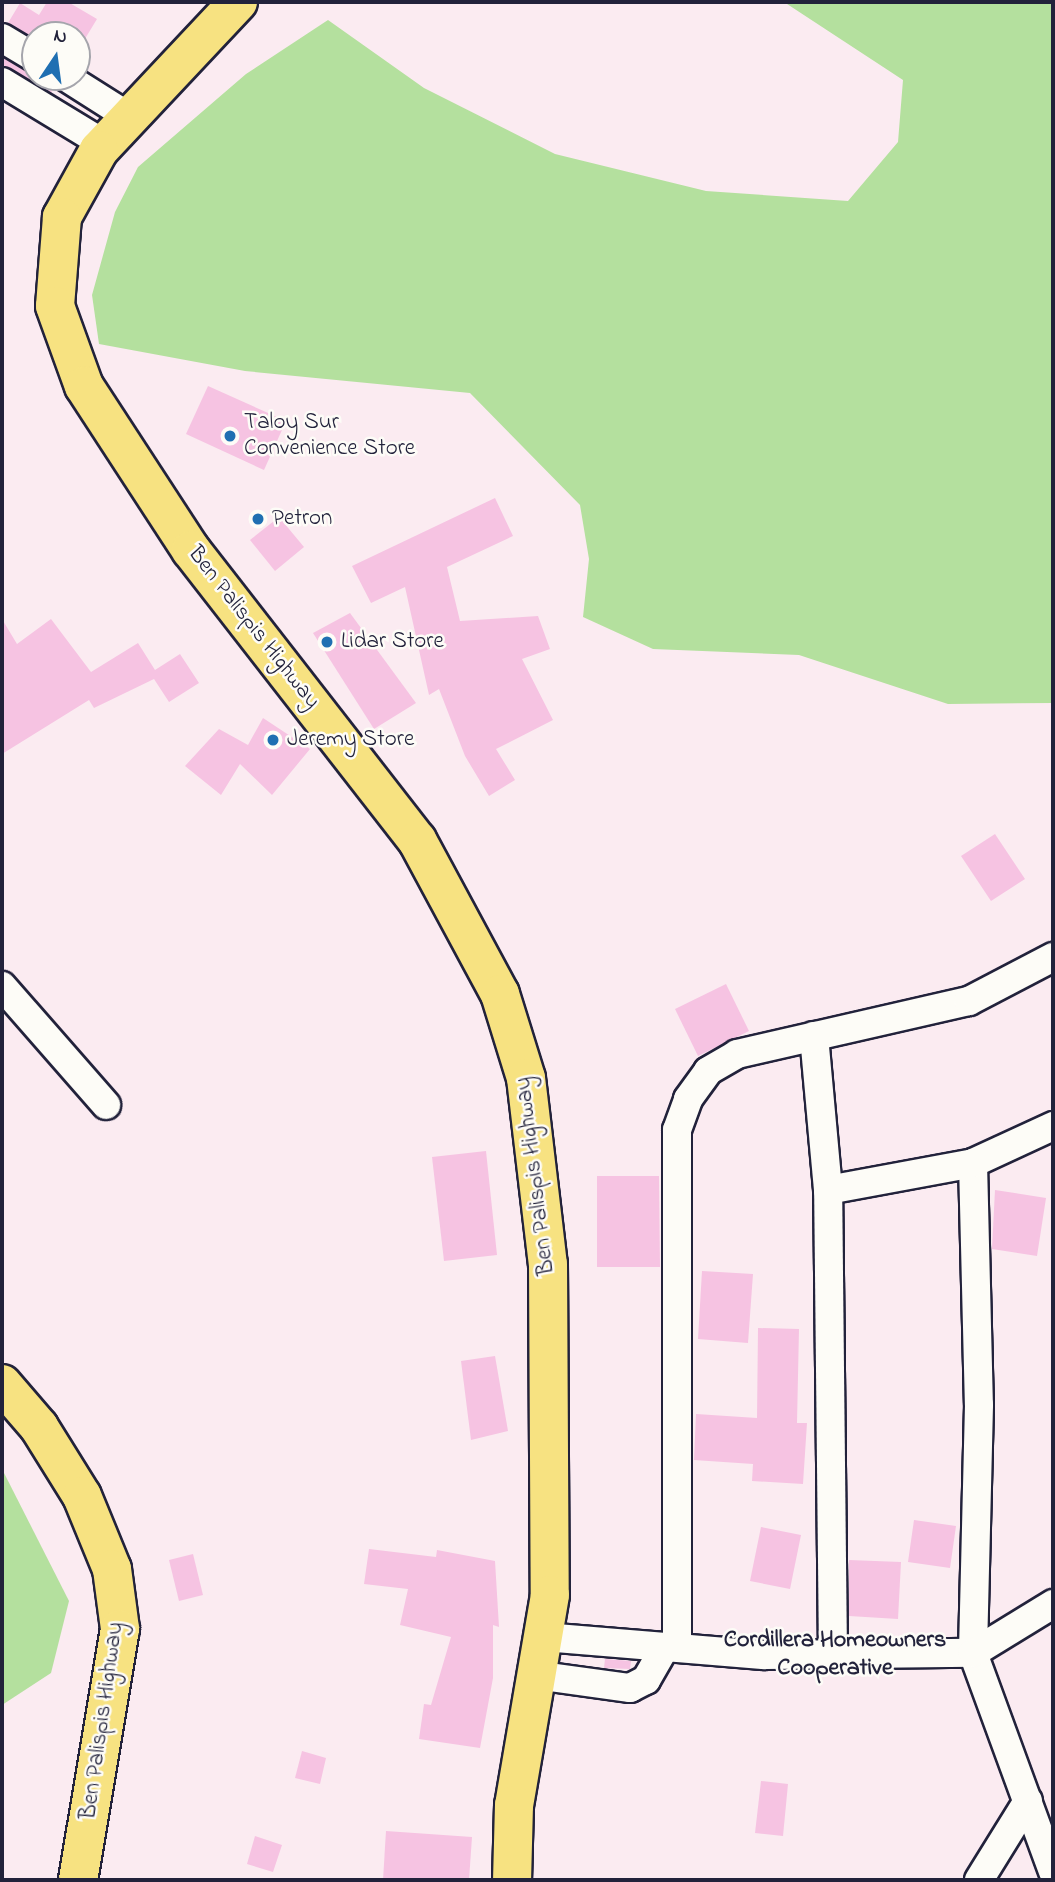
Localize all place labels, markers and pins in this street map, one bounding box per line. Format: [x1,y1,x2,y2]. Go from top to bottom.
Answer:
place label: Taloy Sur Convenience Store [244,409,415,463]
marker: Taloy Sur Convenience Store [222,428,238,444]
place label: Petron [272,505,332,533]
marker: Petron [250,511,266,527]
place label: Lidar Store [341,628,444,656]
marker: Lidar Store [319,634,335,650]
place label: Jeremy Store [287,726,414,754]
marker: Jeremy Store [265,732,281,748]

